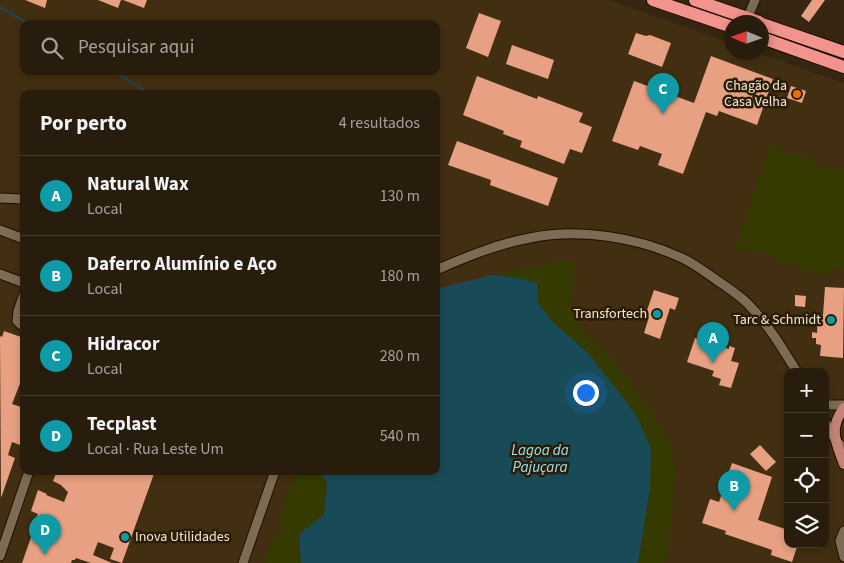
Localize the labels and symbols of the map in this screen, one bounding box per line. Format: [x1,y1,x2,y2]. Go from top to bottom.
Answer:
north arrow [724,15,769,60]
pin: C [647,73,679,114]
place label: Chagão da Casa Velha [724,76,787,112]
marker: Chagão da Casa Velha [791,88,803,100]
place label: Transfortech [573,304,647,324]
marker: Transfortech [651,308,663,320]
place label: Tarc & Schmidt [733,310,821,330]
marker: Tarc & Schmidt [825,314,837,326]
pin: A [697,322,729,363]
your location [573,380,599,406]
water label: Lagoa da Pajuçara [511,440,569,478]
pin: B [718,470,750,511]
pin: D [29,514,61,555]
place label: Inova Utilidades [135,527,230,547]
marker: Inova Utilidades [119,531,131,543]

